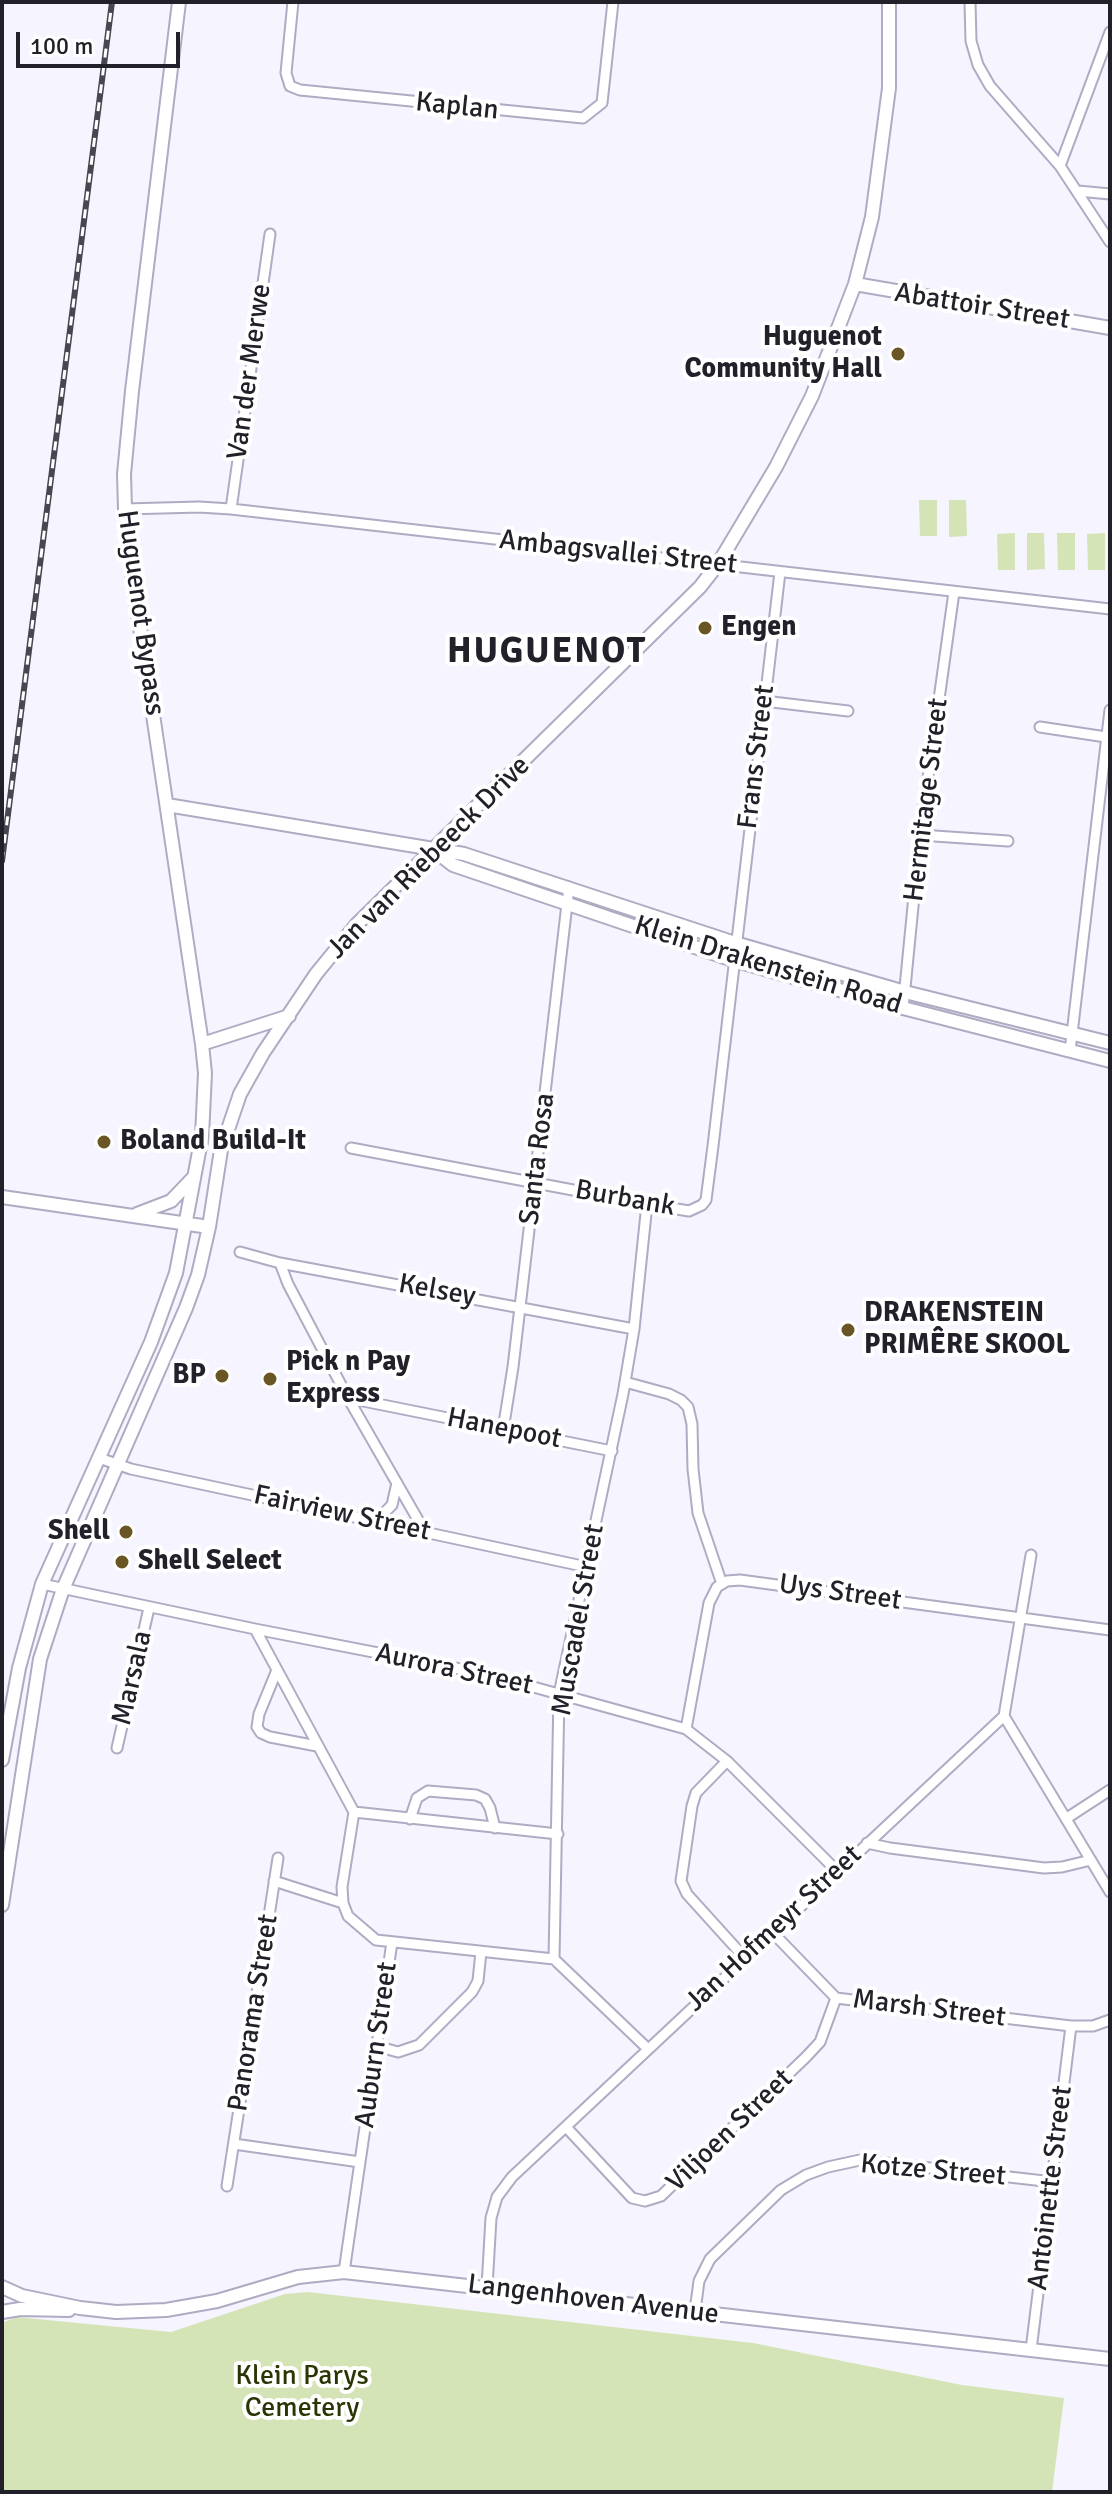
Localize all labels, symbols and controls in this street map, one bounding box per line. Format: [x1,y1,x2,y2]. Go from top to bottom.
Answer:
scale bar [20,16,184,66]
text: 100 m [30,31,93,61]
street label: Kaplan [414,86,500,128]
street label: Abattoir Street [892,277,1072,337]
street label: Van der Merwe [221,282,279,462]
place label: Huguenot Community Hall [685,321,882,387]
marker: Huguenot Community Hall [889,345,907,363]
street label: Huguenot Bypass [109,508,171,718]
street label: Ambagsvallei Street [498,524,738,582]
place label: Engen [721,611,797,645]
marker: Engen [696,619,714,637]
district label: HUGUENOT [447,631,647,675]
street label: Frans Street [731,683,783,831]
street label: Hermitage Street [898,696,956,904]
street label: Jan van Riebeeck Drive [321,750,537,966]
street label: Klein Drakenstein Road [630,909,906,1023]
street label: Santa Rosa [513,1091,563,1227]
place label: Boland Build-It [120,1125,306,1159]
marker: Boland Build-It [95,1133,113,1151]
street label: Burbank [572,1174,678,1224]
street label: Kelsey [396,1268,478,1314]
place label: DRAKENSTEIN PRIMÊRE SKOOL [864,1297,1070,1363]
marker: DRAKENSTEIN PRIMÊRE SKOOL [839,1321,857,1339]
place label: Pick n Pay Express [286,1346,410,1412]
place label: BP [172,1359,206,1393]
marker: BP [213,1367,231,1385]
marker: Pick n Pay Express [261,1370,279,1388]
street label: Hanepoot [444,1401,564,1457]
street label: Fairview Street [251,1479,433,1549]
place label: Shell [48,1515,110,1549]
street label: Muscadel Street [546,1522,612,1718]
marker: Shell [117,1523,135,1541]
place label: Shell Select [138,1545,282,1579]
marker: Shell Select [113,1553,131,1571]
street label: Uys Street [777,1568,903,1618]
street label: Marsala [106,1627,160,1729]
street label: Aurora Street [372,1637,536,1703]
street label: Jan Hofmeyr Street [679,1839,869,2019]
street label: Panorama Street [222,1912,286,2114]
street label: Auburn Street [349,1960,405,2130]
street label: Marsh Street [851,1983,1007,2035]
street label: Viljoen Street [660,2062,800,2200]
street label: Antoinette Street [1022,2084,1080,2292]
street label: Kotze Street [859,2148,1007,2194]
street label: Langenhoven Avenue [465,2268,721,2332]
park label: Klein Parys Cemetery [235,2360,369,2426]

